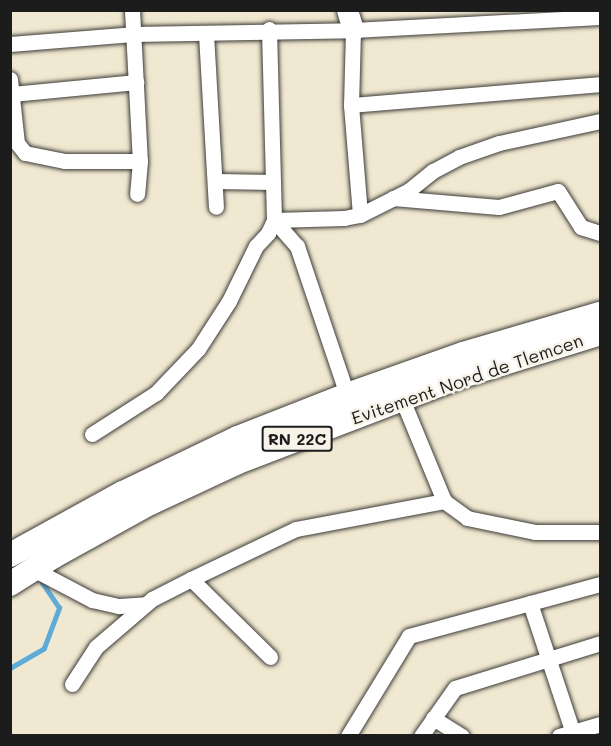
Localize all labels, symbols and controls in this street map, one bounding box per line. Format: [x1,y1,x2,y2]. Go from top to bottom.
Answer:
street label: Evitement Nord de Tlemcen [348,329,586,429]
road number: RN 22C [261,426,333,452]

